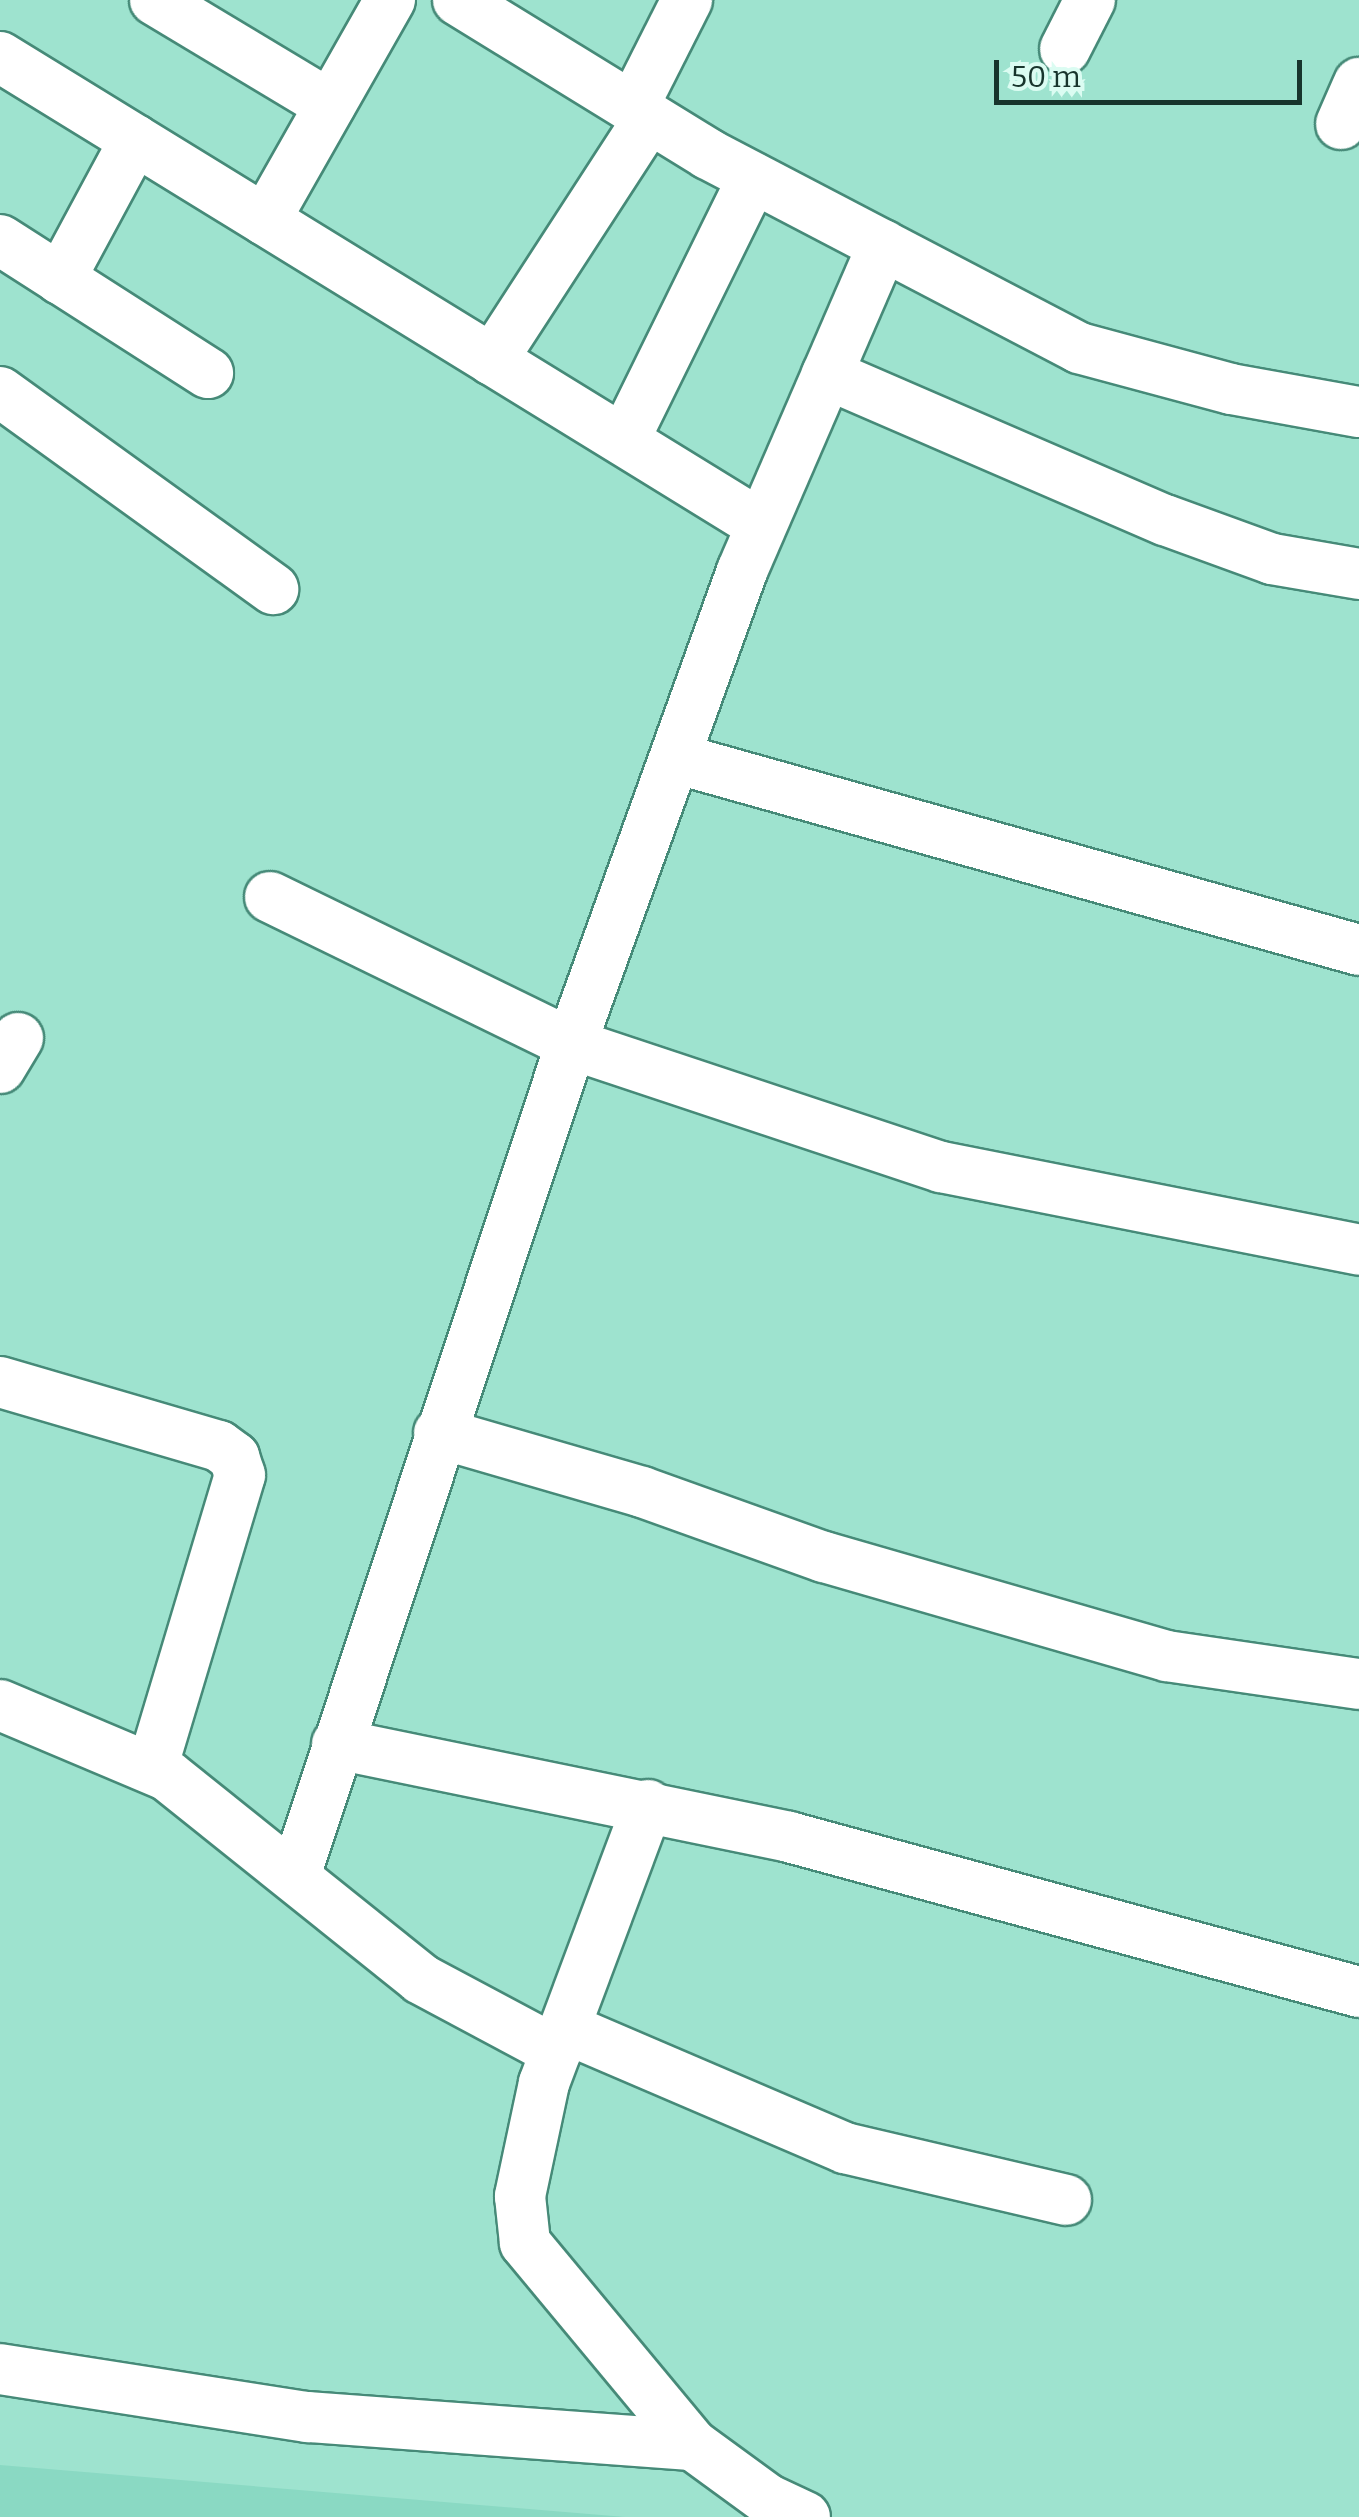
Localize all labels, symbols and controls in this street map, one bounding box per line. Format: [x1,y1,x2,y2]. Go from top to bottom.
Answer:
scale bar [999,40,1306,102]
text: 50 m [1011,59,1081,95]

